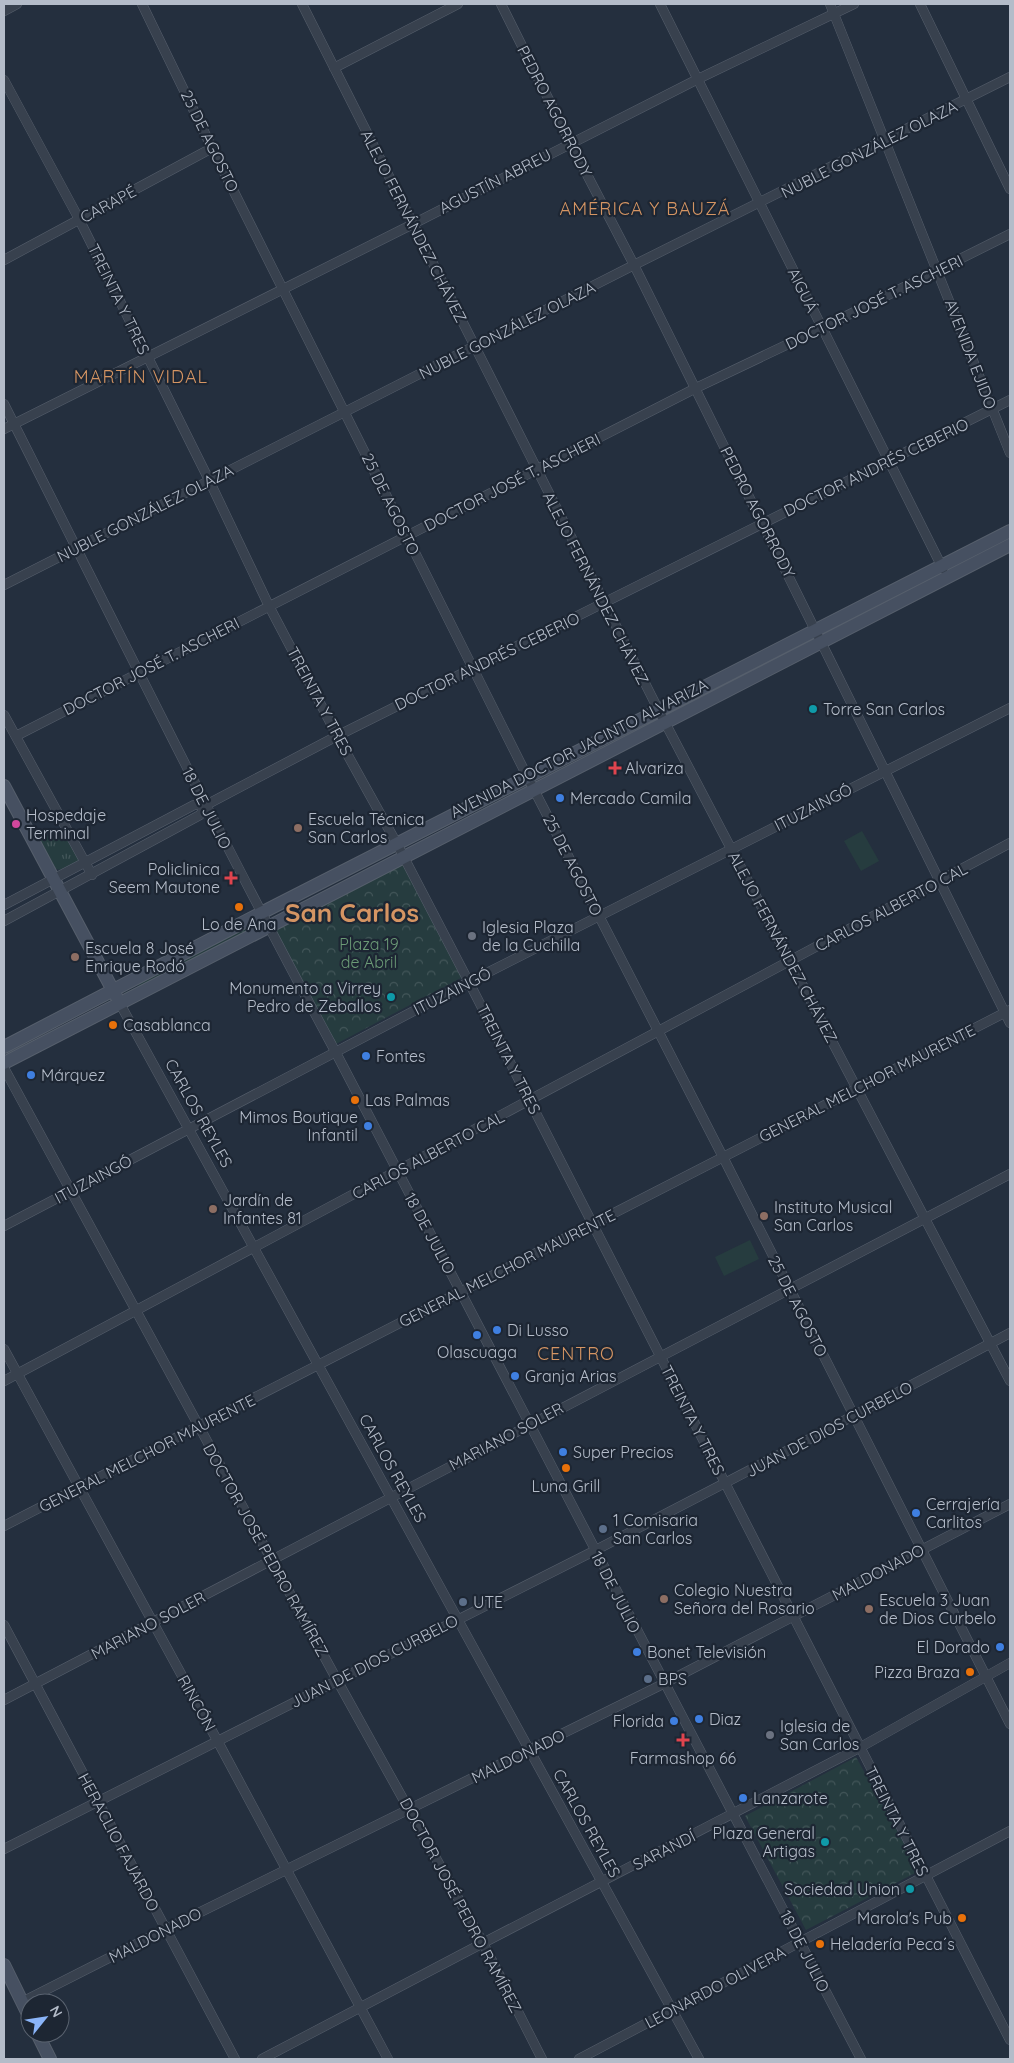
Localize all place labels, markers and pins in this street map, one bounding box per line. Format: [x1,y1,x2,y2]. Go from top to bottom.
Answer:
place label: Torre San Carlos [823,699,945,719]
marker: Torre San Carlos [807,703,819,715]
place label: Alvariza [625,758,684,778]
marker: Alvariza [609,762,621,774]
place label: Mercado Camila [570,788,691,808]
marker: Mercado Camila [554,792,566,804]
place label: Hospedaje Terminal [26,805,106,843]
place label: Escuela Técnica San Carlos [308,809,425,847]
marker: Hospedaje Terminal [10,818,22,830]
marker: Escuela Técnica San Carlos [292,822,304,834]
place label: Policlinica Seem Mautone [109,859,220,897]
marker: Policlinica Seem Mautone [224,871,238,885]
marker: Lo de Ana [233,901,245,913]
place label: Lo de Ana [202,914,276,934]
place label: Iglesia Plaza de la Cuchilla [482,917,580,955]
marker: Iglesia Plaza de la Cuchilla [466,930,478,942]
place label: Escuela 8 José Enrique Rodó [85,938,194,976]
marker: Escuela 8 José Enrique Rodó [69,951,81,963]
place label: Monumento a Virrey Pedro de Zeballos [229,978,381,1016]
marker: Monumento a Virrey Pedro de Zeballos [385,991,397,1003]
place label: Casablanca [123,1015,211,1035]
marker: Casablanca [107,1019,119,1031]
place label: Fontes [376,1046,426,1066]
marker: Fontes [360,1050,372,1062]
place label: Márquez [41,1065,105,1085]
marker: Márquez [25,1069,37,1081]
place label: Las Palmas [365,1090,450,1110]
marker: Las Palmas [349,1094,361,1106]
place label: Mimos Boutique Infantil [239,1107,358,1145]
marker: Mimos Boutique Infantil [362,1120,374,1132]
place label: Jardín de Infantes 81 [223,1190,302,1228]
place label: Instituto Musical San Carlos [774,1197,892,1235]
marker: Jardín de Infantes 81 [207,1203,219,1215]
marker: Instituto Musical San Carlos [758,1210,770,1222]
place label: Di Lusso [507,1320,569,1340]
marker: Di Lusso [491,1324,503,1336]
marker: Olascuaga [471,1329,483,1341]
place label: Olascuaga [437,1342,517,1362]
place label: Granja Arias [525,1366,617,1386]
marker: Granja Arias [509,1370,521,1382]
place label: Super Precios [573,1442,674,1462]
marker: Super Precios [557,1446,569,1458]
marker: Luna Grill [560,1462,572,1474]
place label: Luna Grill [532,1476,601,1496]
place label: Cerrajería Carlitos [926,1494,1000,1532]
marker: Cerrajería Carlitos [910,1507,922,1519]
place label: 1 Comisaria San Carlos [613,1510,698,1548]
marker: 1 Comisaria San Carlos [597,1523,609,1535]
place label: Colegio Nuestra Señora del Rosario [674,1580,815,1618]
place label: Escuela 3 Juan de Dios Curbelo [879,1590,996,1628]
place label: UTE [473,1592,503,1612]
marker: Colegio Nuestra Señora del Rosario [658,1593,670,1605]
marker: UTE [457,1596,469,1608]
marker: Escuela 3 Juan de Dios Curbelo [863,1603,875,1615]
place label: El Dorado [917,1637,990,1657]
marker: El Dorado [994,1641,1006,1653]
place label: Bonet Televisión [647,1642,766,1662]
marker: Bonet Televisión [631,1646,643,1658]
place label: Pizza Braza [874,1662,960,1682]
marker: Pizza Braza [964,1666,976,1678]
place label: BPS [658,1669,687,1689]
marker: BPS [642,1673,654,1685]
place label: Diaz [709,1709,741,1729]
place label: Florida [613,1711,664,1731]
marker: Diaz [693,1713,705,1725]
marker: Florida [668,1715,680,1727]
place label: Iglesia de San Carlos [780,1716,859,1754]
marker: Iglesia de San Carlos [764,1729,776,1741]
marker: Farmashop 66 [677,1734,689,1746]
place label: Farmashop 66 [630,1748,737,1768]
place label: Lanzarote [753,1788,828,1808]
marker: Lanzarote [737,1792,749,1804]
place label: Plaza General Artigas [713,1823,815,1861]
marker: Plaza General Artigas [819,1836,831,1848]
place label: Sociedad Union [784,1879,900,1899]
marker: Sociedad Union [904,1883,916,1895]
place label: Marola's Pub [857,1908,952,1928]
marker: Marola's Pub [956,1912,968,1924]
place label: Heladería Peca´s [830,1934,955,1954]
marker: Heladería Peca´s [814,1938,826,1950]

